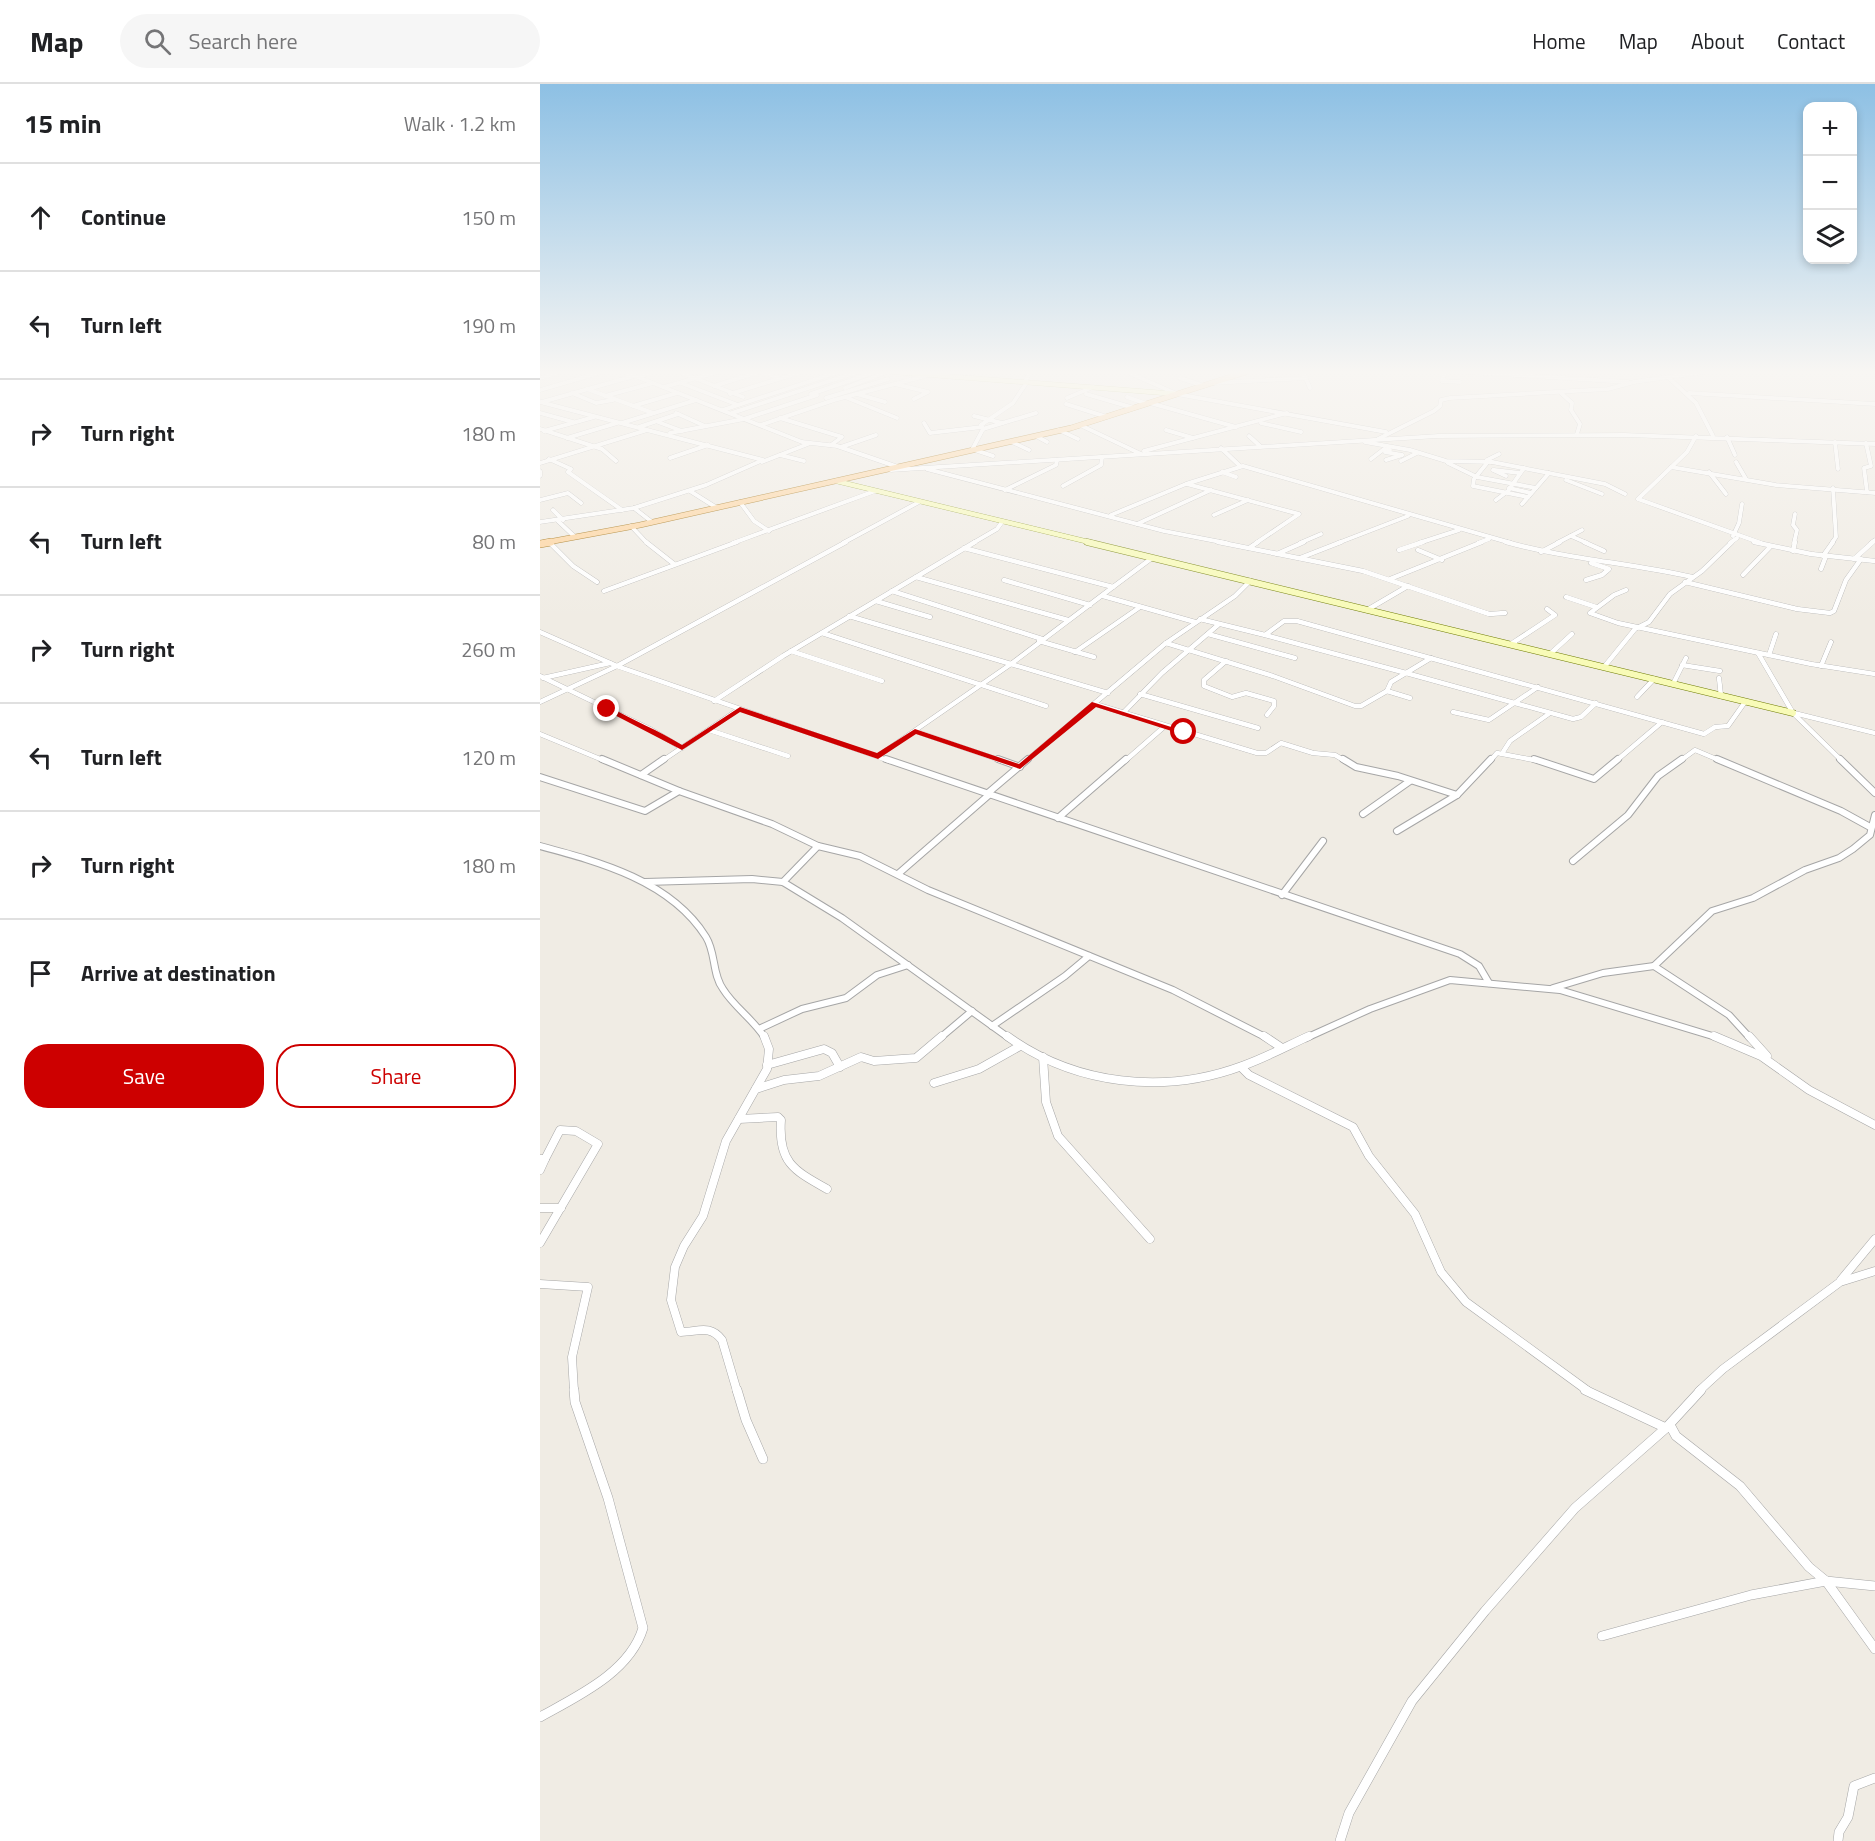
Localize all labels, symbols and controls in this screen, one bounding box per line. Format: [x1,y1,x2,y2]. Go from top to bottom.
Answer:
search box [120,14,540,68]
text: Map [30,20,84,63]
text: Search here [189,24,298,58]
icon: search [141,25,174,58]
text: Home [1532,25,1586,57]
text: Map [1619,25,1658,57]
text: About [1691,25,1744,57]
text: Contact [1777,25,1845,57]
map controls [1803,102,1857,264]
button: + [1803,102,1857,156]
text: 15 min [24,104,102,143]
text: Walk · 1.2 km [404,108,516,139]
button: − [1803,156,1857,210]
text: Continue [81,200,166,234]
icon: ahead [24,201,57,234]
text: 150 m [461,202,516,233]
button: layers [1803,210,1857,264]
text: Turn left [81,308,162,342]
icon: left [24,309,57,342]
text: 190 m [461,310,516,341]
text: Turn right [81,416,175,450]
icon: right [24,417,57,450]
text: 180 m [461,418,516,449]
text: Turn left [81,524,162,558]
icon: left [24,525,57,558]
text: 80 m [472,526,516,557]
text: Turn right [81,632,175,666]
icon: right [24,633,57,666]
text: 260 m [461,634,516,665]
route end [593,695,619,721]
route start [1170,718,1196,744]
text: Turn left [81,740,162,774]
icon: left [24,741,57,774]
text: 120 m [461,742,516,773]
text: Turn right [81,848,175,882]
icon: right [24,849,57,882]
text: 180 m [461,850,516,881]
text: Arrive at destination [81,956,276,990]
icon: arrive [24,957,57,990]
button: Save [24,1044,264,1108]
button: Share [276,1044,516,1108]

